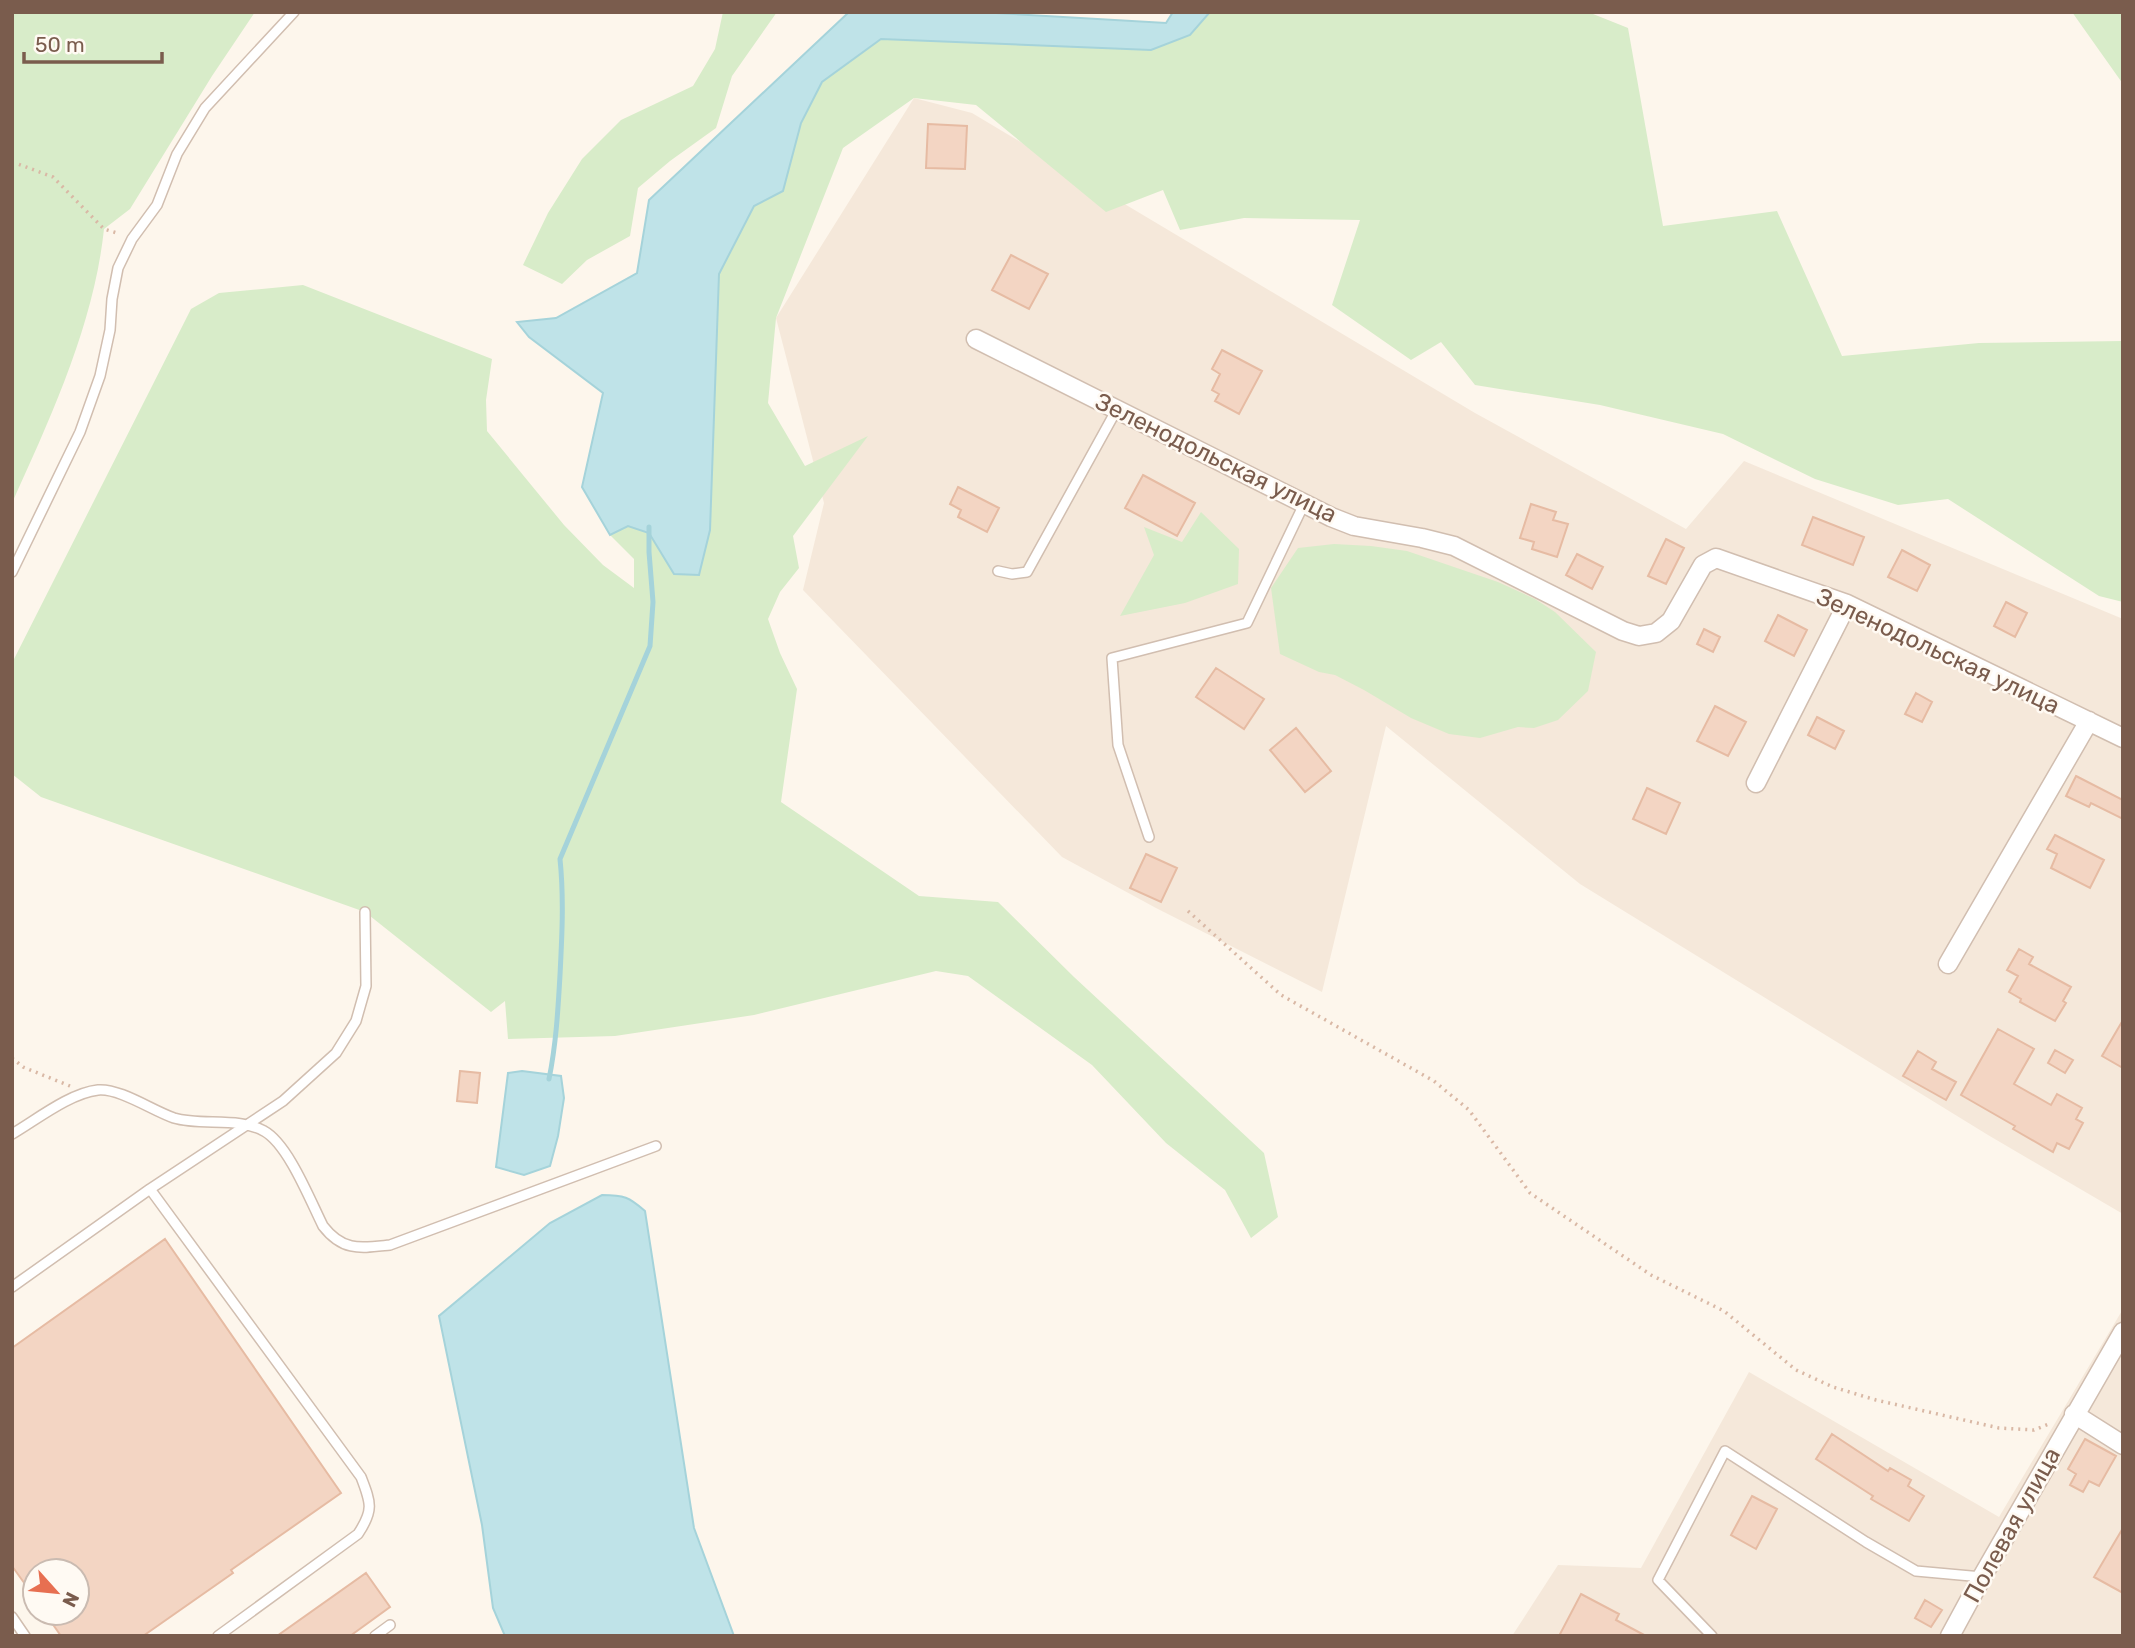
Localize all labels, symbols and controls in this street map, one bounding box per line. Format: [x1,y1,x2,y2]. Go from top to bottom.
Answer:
scale bar [24,21,163,65]
text: 50 m [35,32,85,57]
street label: Зеленодольская улица [1091,387,1341,529]
street label: Зеленодольская улица [1812,582,2064,720]
street label: Полевая улица [1958,1443,2066,1607]
north arrow [21,1557,91,1627]
text: N [57,1588,84,1611]

